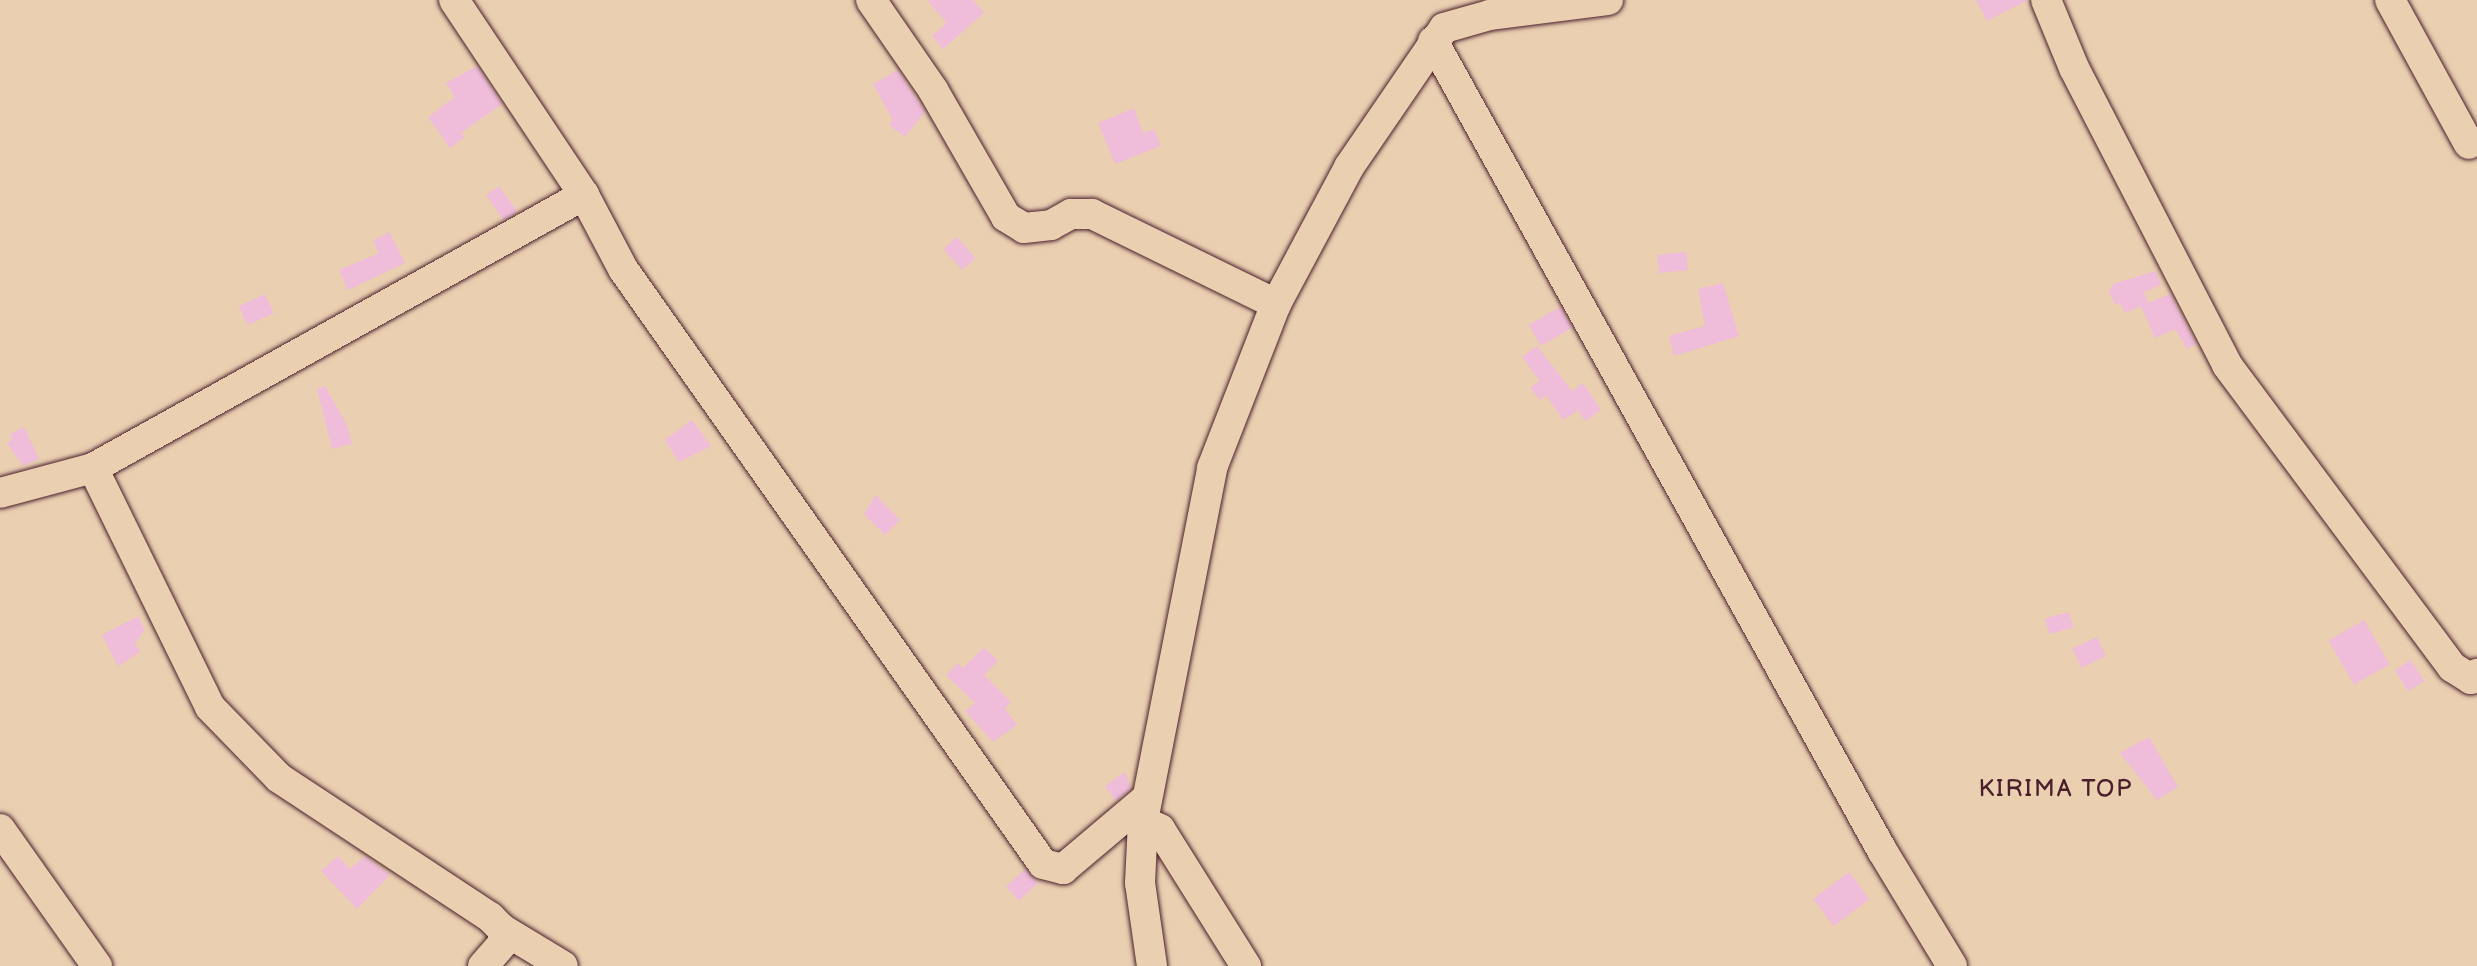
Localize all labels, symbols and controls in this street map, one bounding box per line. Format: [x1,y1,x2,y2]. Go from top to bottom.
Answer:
district label: KIRIMA TOP [1978,775,2134,803]

